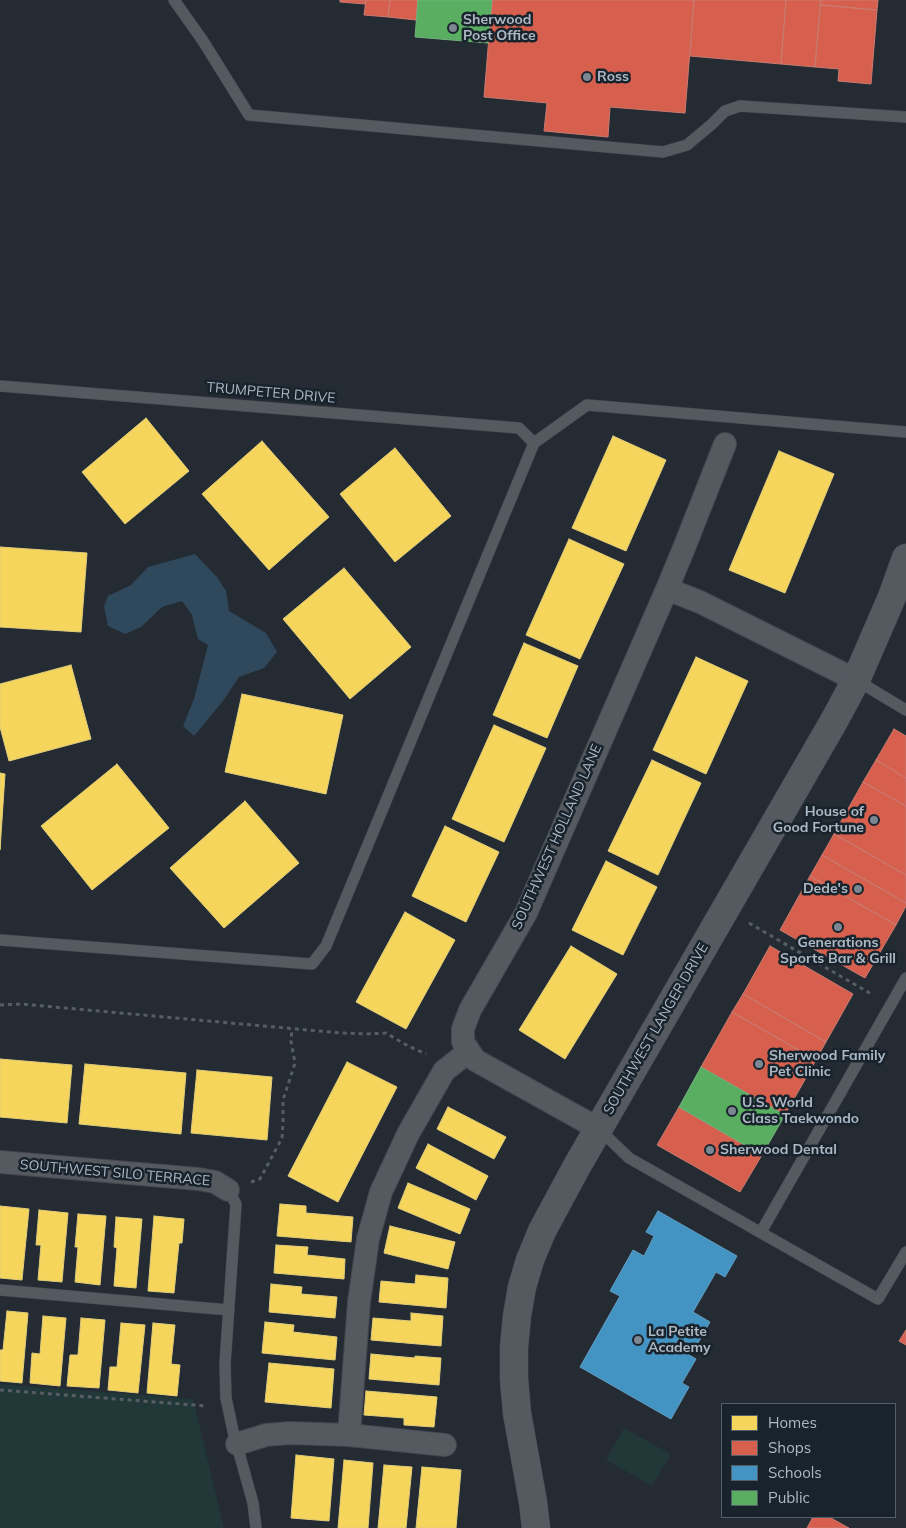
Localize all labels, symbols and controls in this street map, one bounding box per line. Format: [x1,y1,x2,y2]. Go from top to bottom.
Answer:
place label: Sherwood Post Office [463,12,536,44]
marker: Sherwood Post Office [447,22,459,34]
place label: Ross [597,69,629,85]
marker: Ross [581,71,593,83]
street label: TRUMPETER DRIVE [206,379,336,407]
street label: SOUTHWEST HOLLAND LANE [508,742,606,932]
place label: House of Good Fortune [773,804,864,836]
marker: House of Good Fortune [868,814,880,826]
place label: Dede's [803,881,848,897]
marker: Dede's [852,883,864,895]
marker: Generations Sports Bar & Grill [832,921,844,933]
place label: Generations Sports Bar & Grill [780,935,896,968]
street label: SOUTHWEST LANGER DRIVE [600,940,712,1118]
place label: Sherwood Family Pet Clinic [769,1048,885,1080]
marker: Sherwood Family Pet Clinic [753,1058,765,1070]
place label: U.S. World Class Taekwondo [742,1095,859,1128]
marker: U.S. World Class Taekwondo [726,1105,738,1117]
place label: Sherwood Dental [720,1142,837,1158]
marker: Sherwood Dental [704,1144,716,1156]
street label: SOUTHWEST SILO TERRACE [19,1156,211,1190]
place label: La Petite Academy [648,1324,711,1356]
marker: La Petite Academy [632,1334,644,1346]
legend [721,1403,896,1518]
text: Homes [768,1413,817,1432]
text: Shops [768,1438,811,1457]
text: Schools [768,1463,822,1482]
text: Public [768,1488,810,1507]

